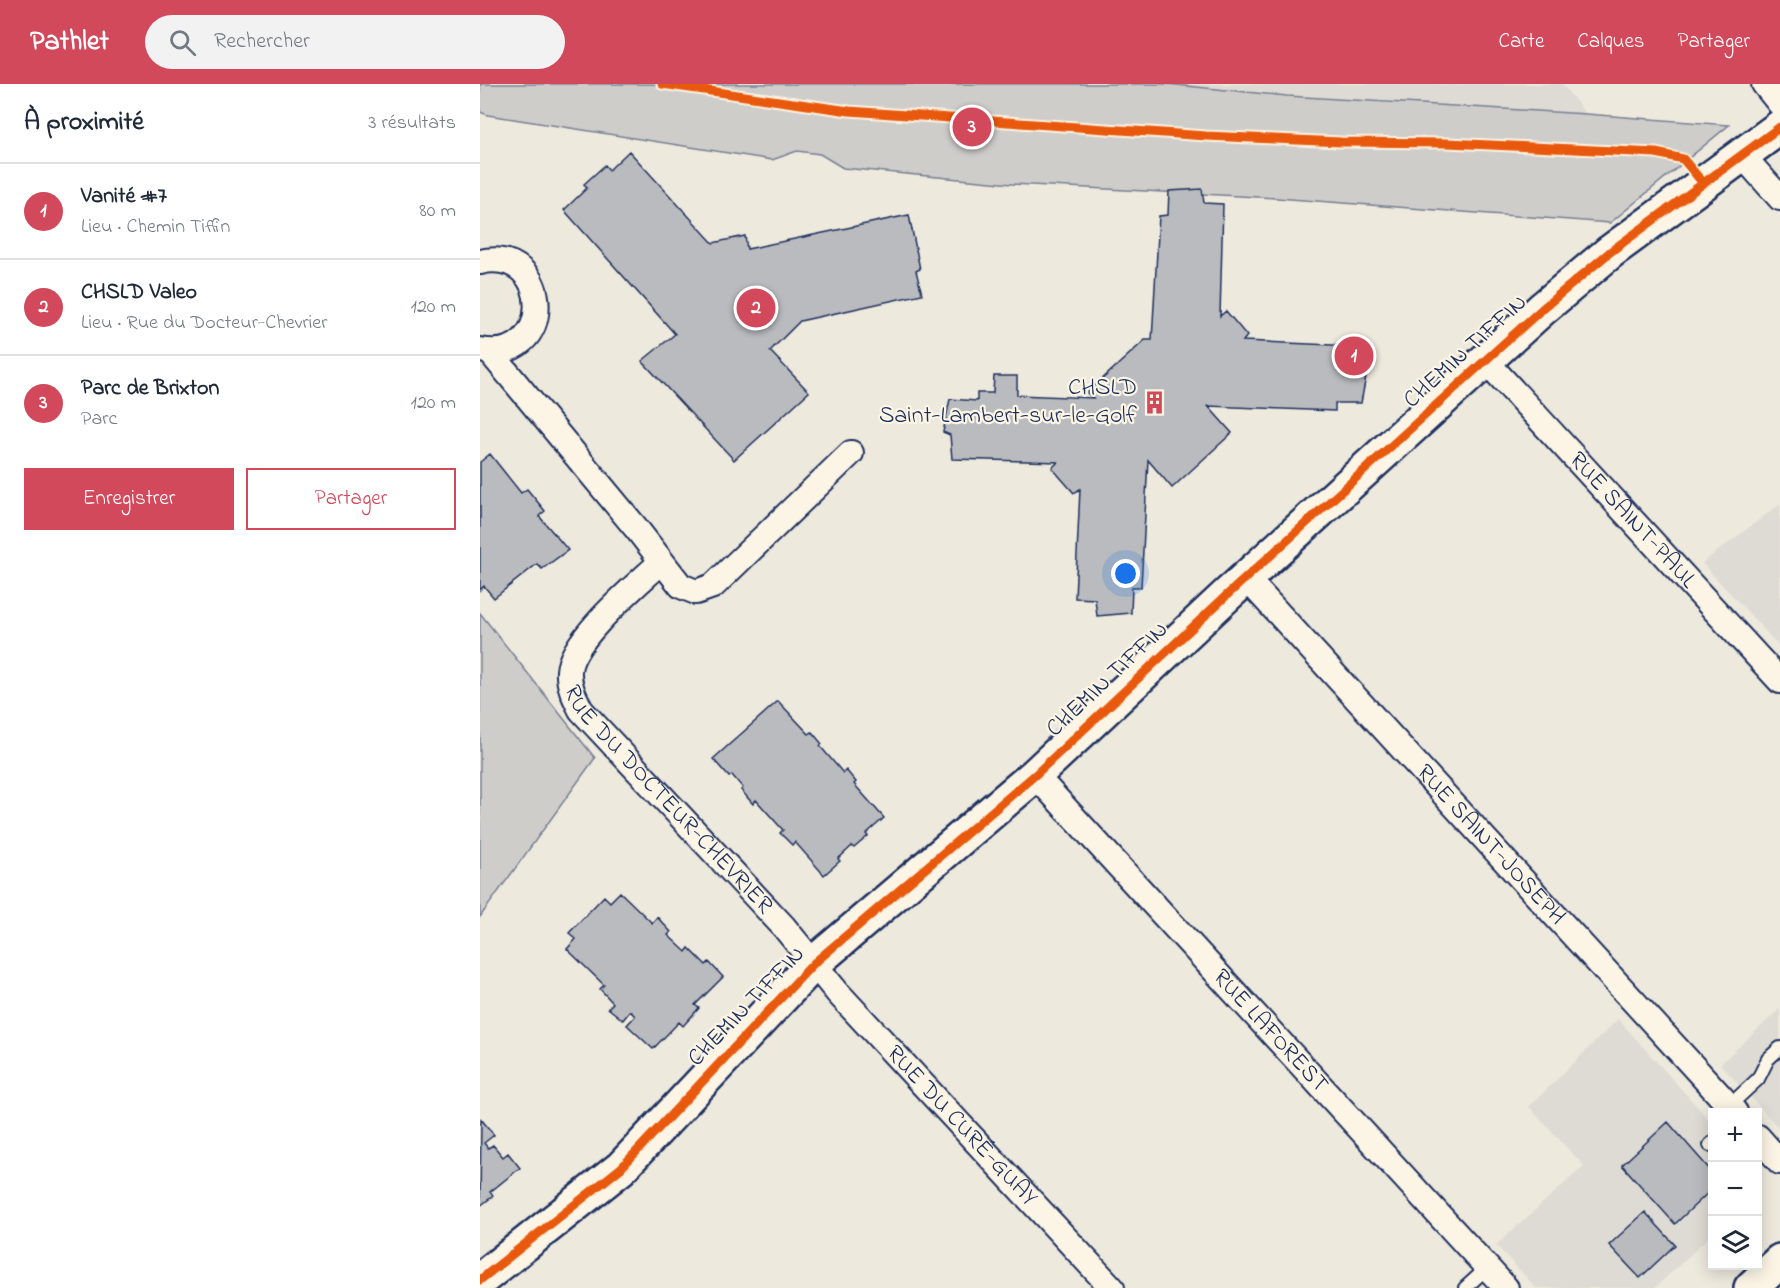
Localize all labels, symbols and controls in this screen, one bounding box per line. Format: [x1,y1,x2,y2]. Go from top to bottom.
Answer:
search box [145,15,565,69]
text: Pathlet [30,22,109,63]
icon: search [166,26,199,59]
text: Rechercher [214,26,310,58]
text: Carte [1498,27,1544,57]
text: Calques [1577,27,1644,57]
text: Partager [1677,27,1750,57]
text: À proximité [24,104,144,142]
pin: 3 [952,104,992,150]
text: 3 résultats [368,109,456,138]
text: Vanité #7 [81,181,167,213]
text: 1 [40,197,47,226]
text: 80 m [419,197,456,226]
text: Lieu · Chemin Tiffin [81,213,230,242]
text: CHSLD Valeo [81,277,197,309]
pin: 2 [736,286,776,330]
street label: CHEMIN TIFFIN [1396,287,1536,417]
text: 2 [39,293,48,322]
text: 120 m [411,293,456,322]
text: Lieu · Rue du Docteur-Chevrier [81,309,327,338]
pin: 1 [1334,334,1374,378]
place label: CHSLD Saint-Lambert-sur-le-Golf [879,371,1138,434]
text: Parc de Brixton [81,373,219,405]
text: 3 [39,389,48,418]
text: 120 m [411,389,456,418]
building icon: CHSLD Saint-Lambert-sur-le-Golf [1142,389,1168,415]
text: Parc [81,405,117,434]
street label: RUE SAINT-PAUL [1560,444,1705,597]
button: Enregistrer [24,468,234,530]
button: Partager [246,468,456,530]
your location [1111,559,1140,588]
street label: CHEMIN TIFFIN [1039,614,1177,746]
street label: RUE DU DOCTEUR-CHEVRIER [554,680,781,923]
street label: RUE SAINT-JOSEPH [1407,757,1574,933]
street label: CHEMIN TIFFIN [680,939,814,1075]
street label: RUE LAFOREST [1204,961,1337,1101]
street label: RUE DU CURÉ-GUAY [878,1038,1045,1215]
map controls [1708,1108,1762,1270]
button: + [1708,1108,1762,1162]
button: − [1708,1162,1762,1216]
button: layers [1708,1216,1762,1270]

